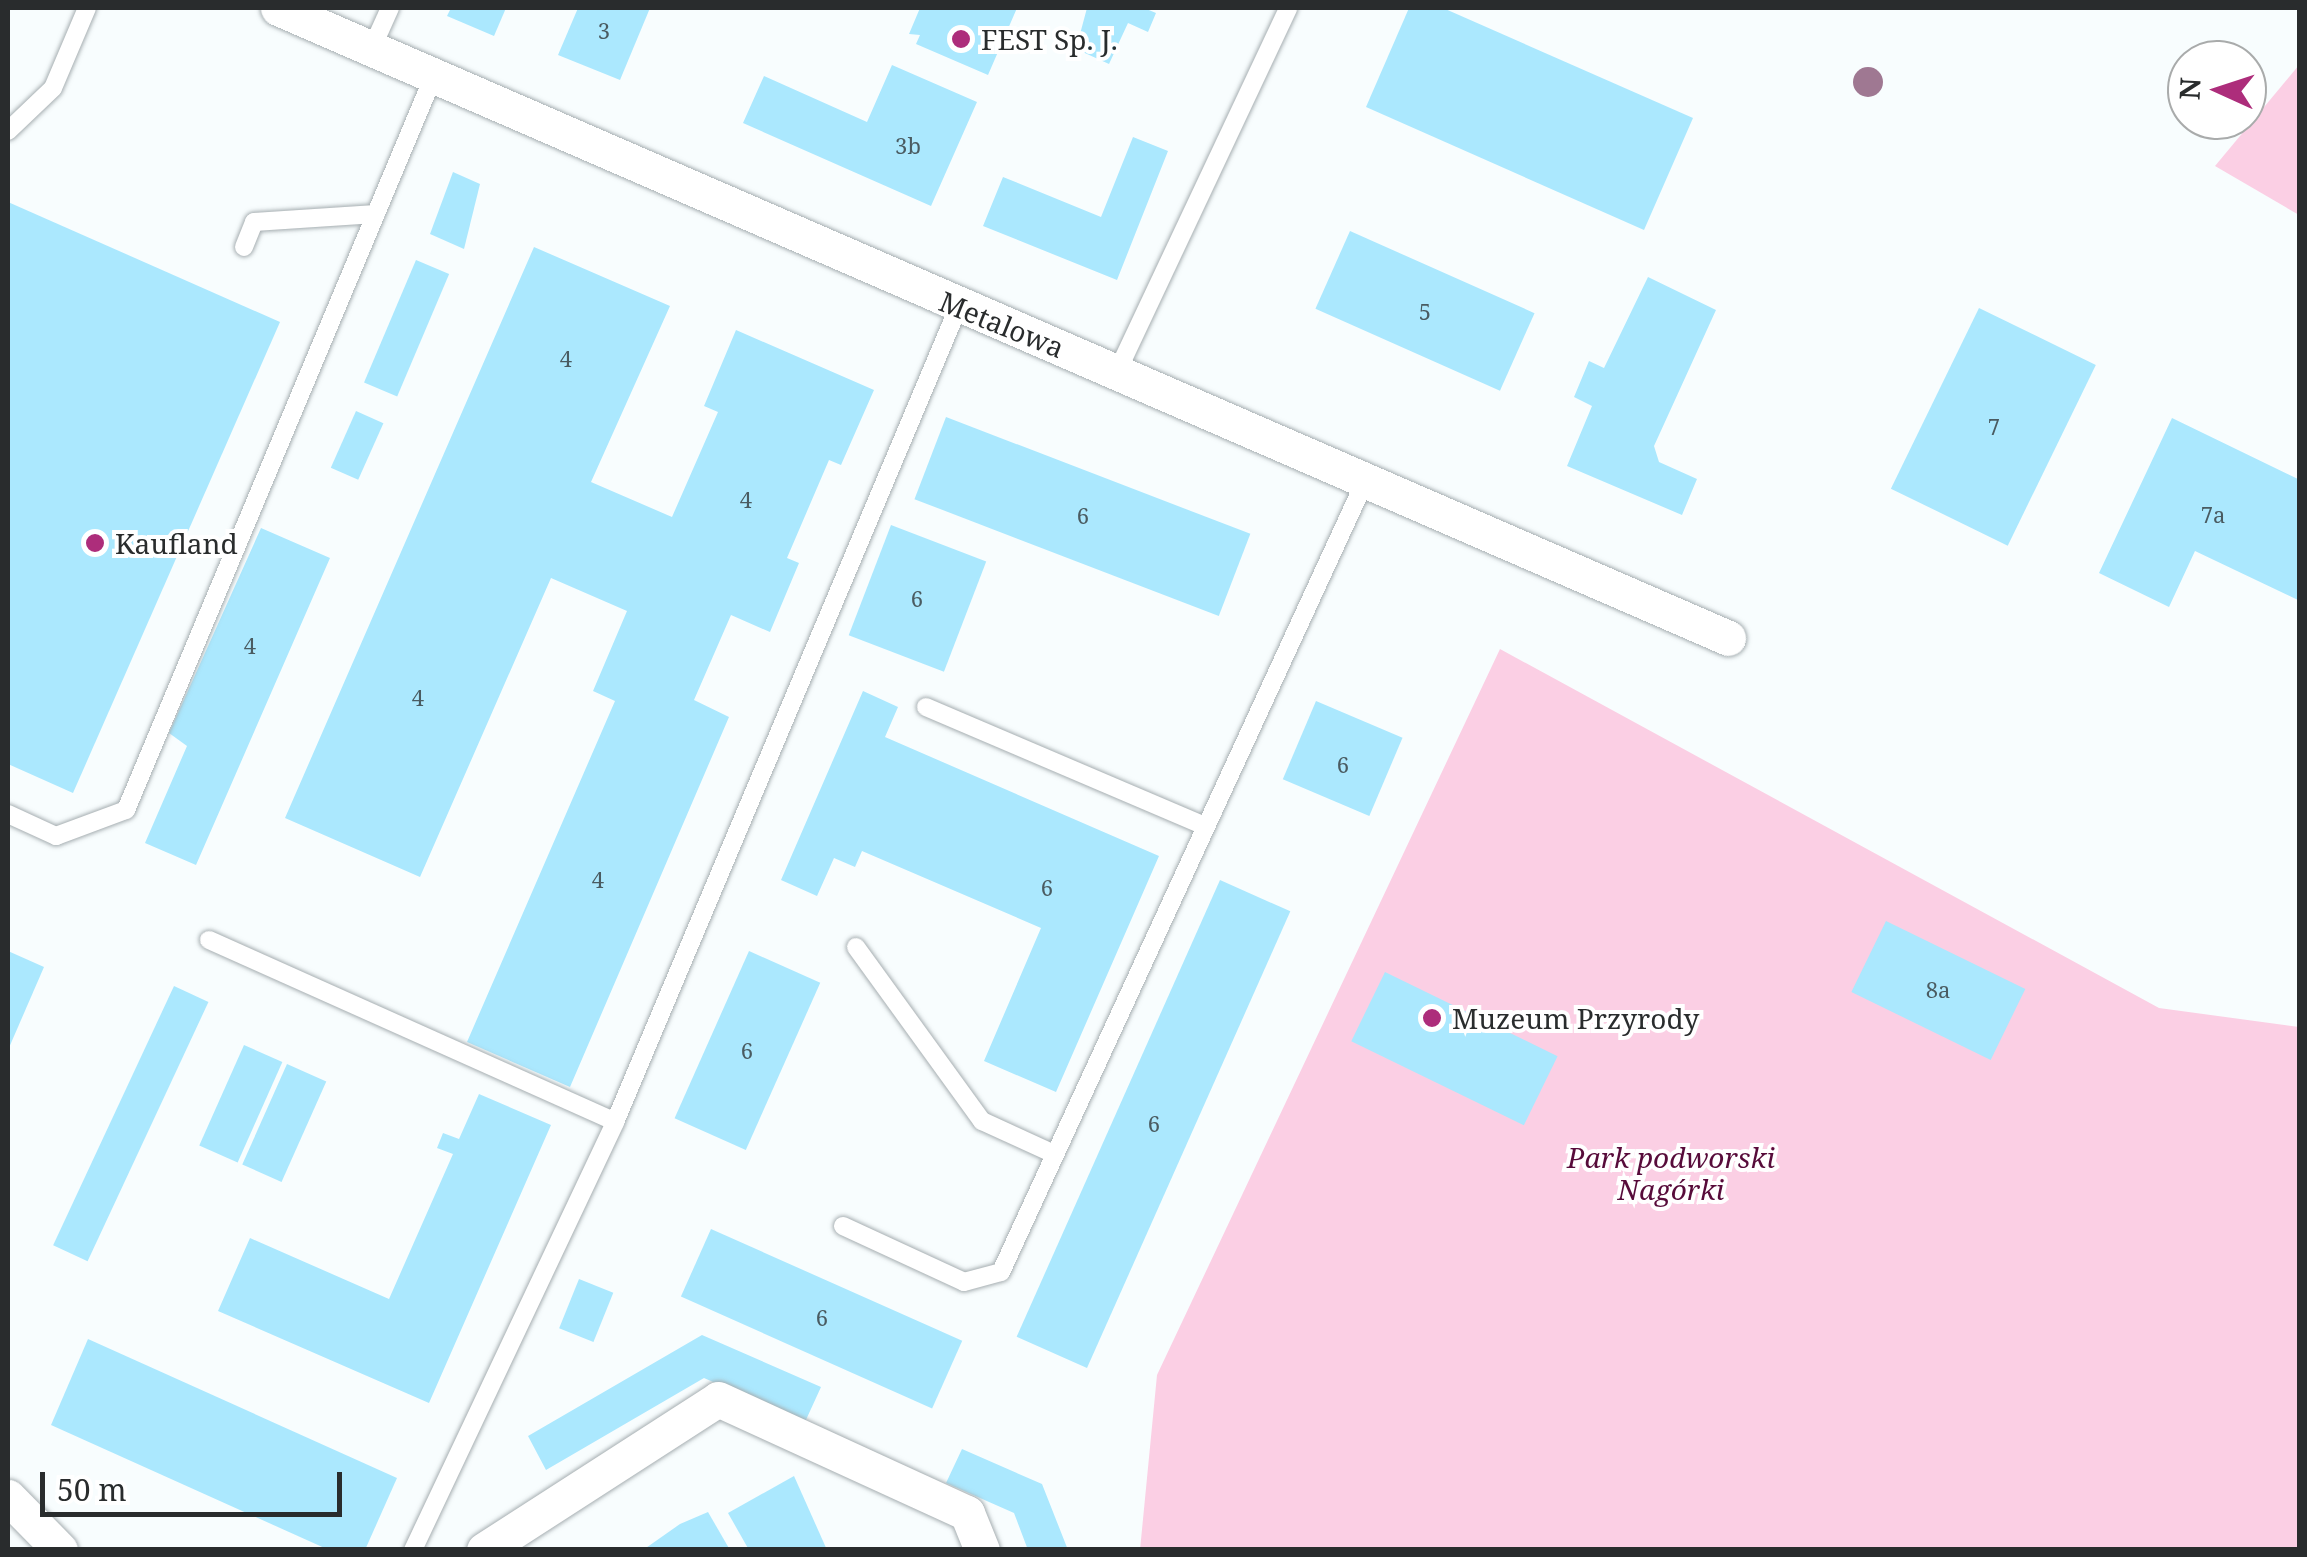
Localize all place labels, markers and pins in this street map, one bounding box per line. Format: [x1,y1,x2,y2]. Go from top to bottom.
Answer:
place label: FEST Sp. J. [981,22,1118,56]
marker: FEST Sp. J. [950,28,972,50]
place label: Kaufland [115,526,238,560]
marker: Kaufland [84,532,106,554]
place label: Muzeum Przyrody [1452,1001,1699,1035]
marker: Muzeum Przyrody [1421,1007,1443,1029]

